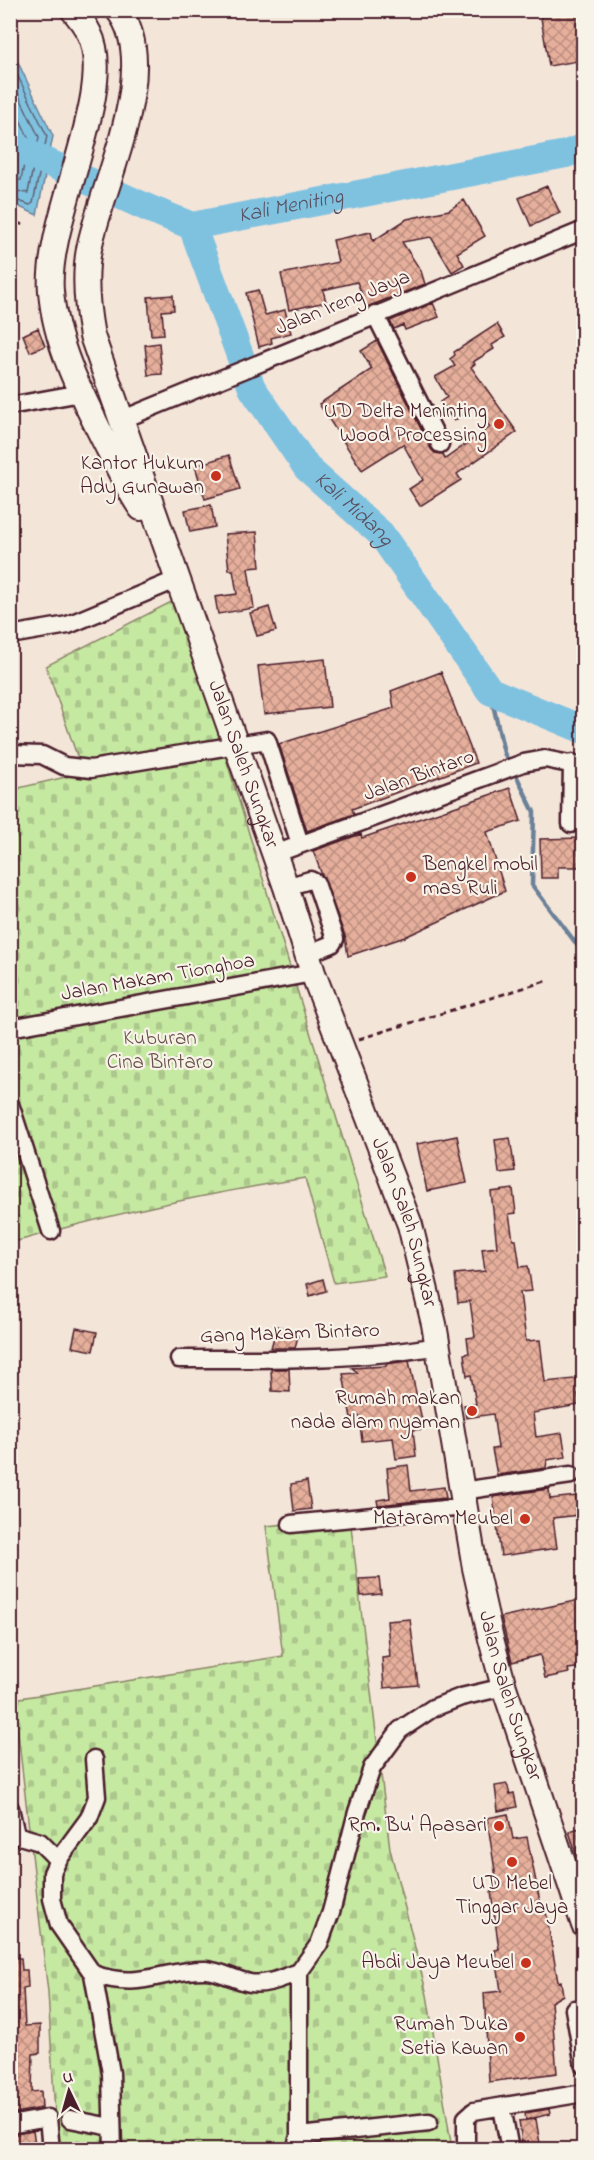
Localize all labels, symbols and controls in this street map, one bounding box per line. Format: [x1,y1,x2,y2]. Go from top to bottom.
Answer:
water label: Kali Meniting [236,181,347,233]
street label: Jalan Ireng Jaya [271,262,415,345]
place label: UD Delta Meninting Wood Processing [324,397,487,453]
marker: UD Delta Meninting Wood Processing [492,417,506,431]
place label: Kantor Hukum Ady Gunawan [80,449,204,505]
water label: Kali Midang [306,465,402,554]
marker: Kantor Hukum Ady Gunawan [209,469,223,483]
street label: Jalan Saleh Sungkar [199,676,286,853]
street label: Jalan Bintaro [359,742,479,810]
place label: Bengkel mobil mas Ruli [422,850,538,904]
marker: Bengkel mobil mas Ruli [404,870,418,884]
street label: Jalan Makam Tionghoa [59,946,258,1012]
park label: Kuburan Cina Bintaro [107,1024,213,1078]
street label: Jalan Saleh Sungkar [363,1133,444,1311]
street label: Gang Makam Bintaro [200,1316,381,1354]
place label: Rumah makan nada alam nyaman [291,1384,460,1440]
marker: Rumah makan nada alam nyaman [465,1404,479,1418]
place label: Mataram Meubel [373,1504,513,1534]
marker: Mataram Meubel [518,1512,532,1526]
street label: Jalan Saleh Sungkar [470,1608,550,1785]
place label: Rm. Bu' Apasari [348,1811,487,1841]
marker: Rm. Bu' Apasari [492,1819,506,1833]
marker: UD Mebel Tinggar Jaya [505,1855,519,1869]
place label: UD Mebel Tinggar Jaya [456,1869,568,1925]
place label: Abdi Jaya Meubel [361,1948,514,1980]
marker: Abdi Jaya Meubel [519,1956,533,1970]
place label: Rumah Duka Setia Kawan [394,2010,508,2064]
marker: Rumah Duka Setia Kawan [513,2030,527,2044]
north arrow [39,2061,99,2121]
text: U [62,2066,74,2090]

